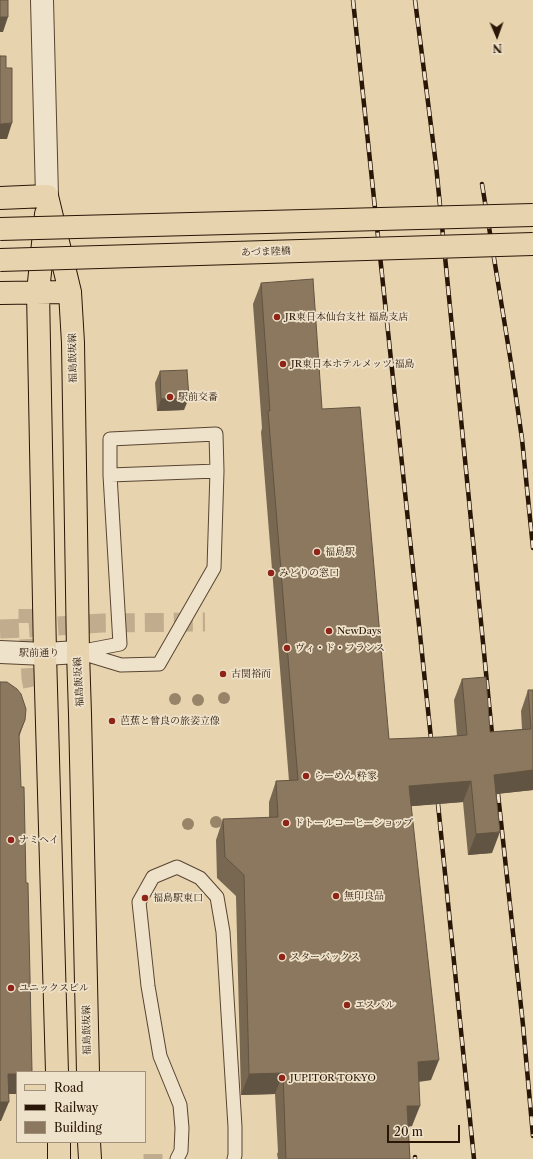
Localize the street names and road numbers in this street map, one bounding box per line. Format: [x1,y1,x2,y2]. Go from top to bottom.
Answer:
street label: あづま陸橋 [241,245,291,259]
street label: 福島飯坂線 [67,333,79,383]
street label: 駅前通り [19,647,59,659]
street label: 福島飯坂線 [72,657,86,707]
street label: 福島飯坂線 [81,1005,93,1055]

